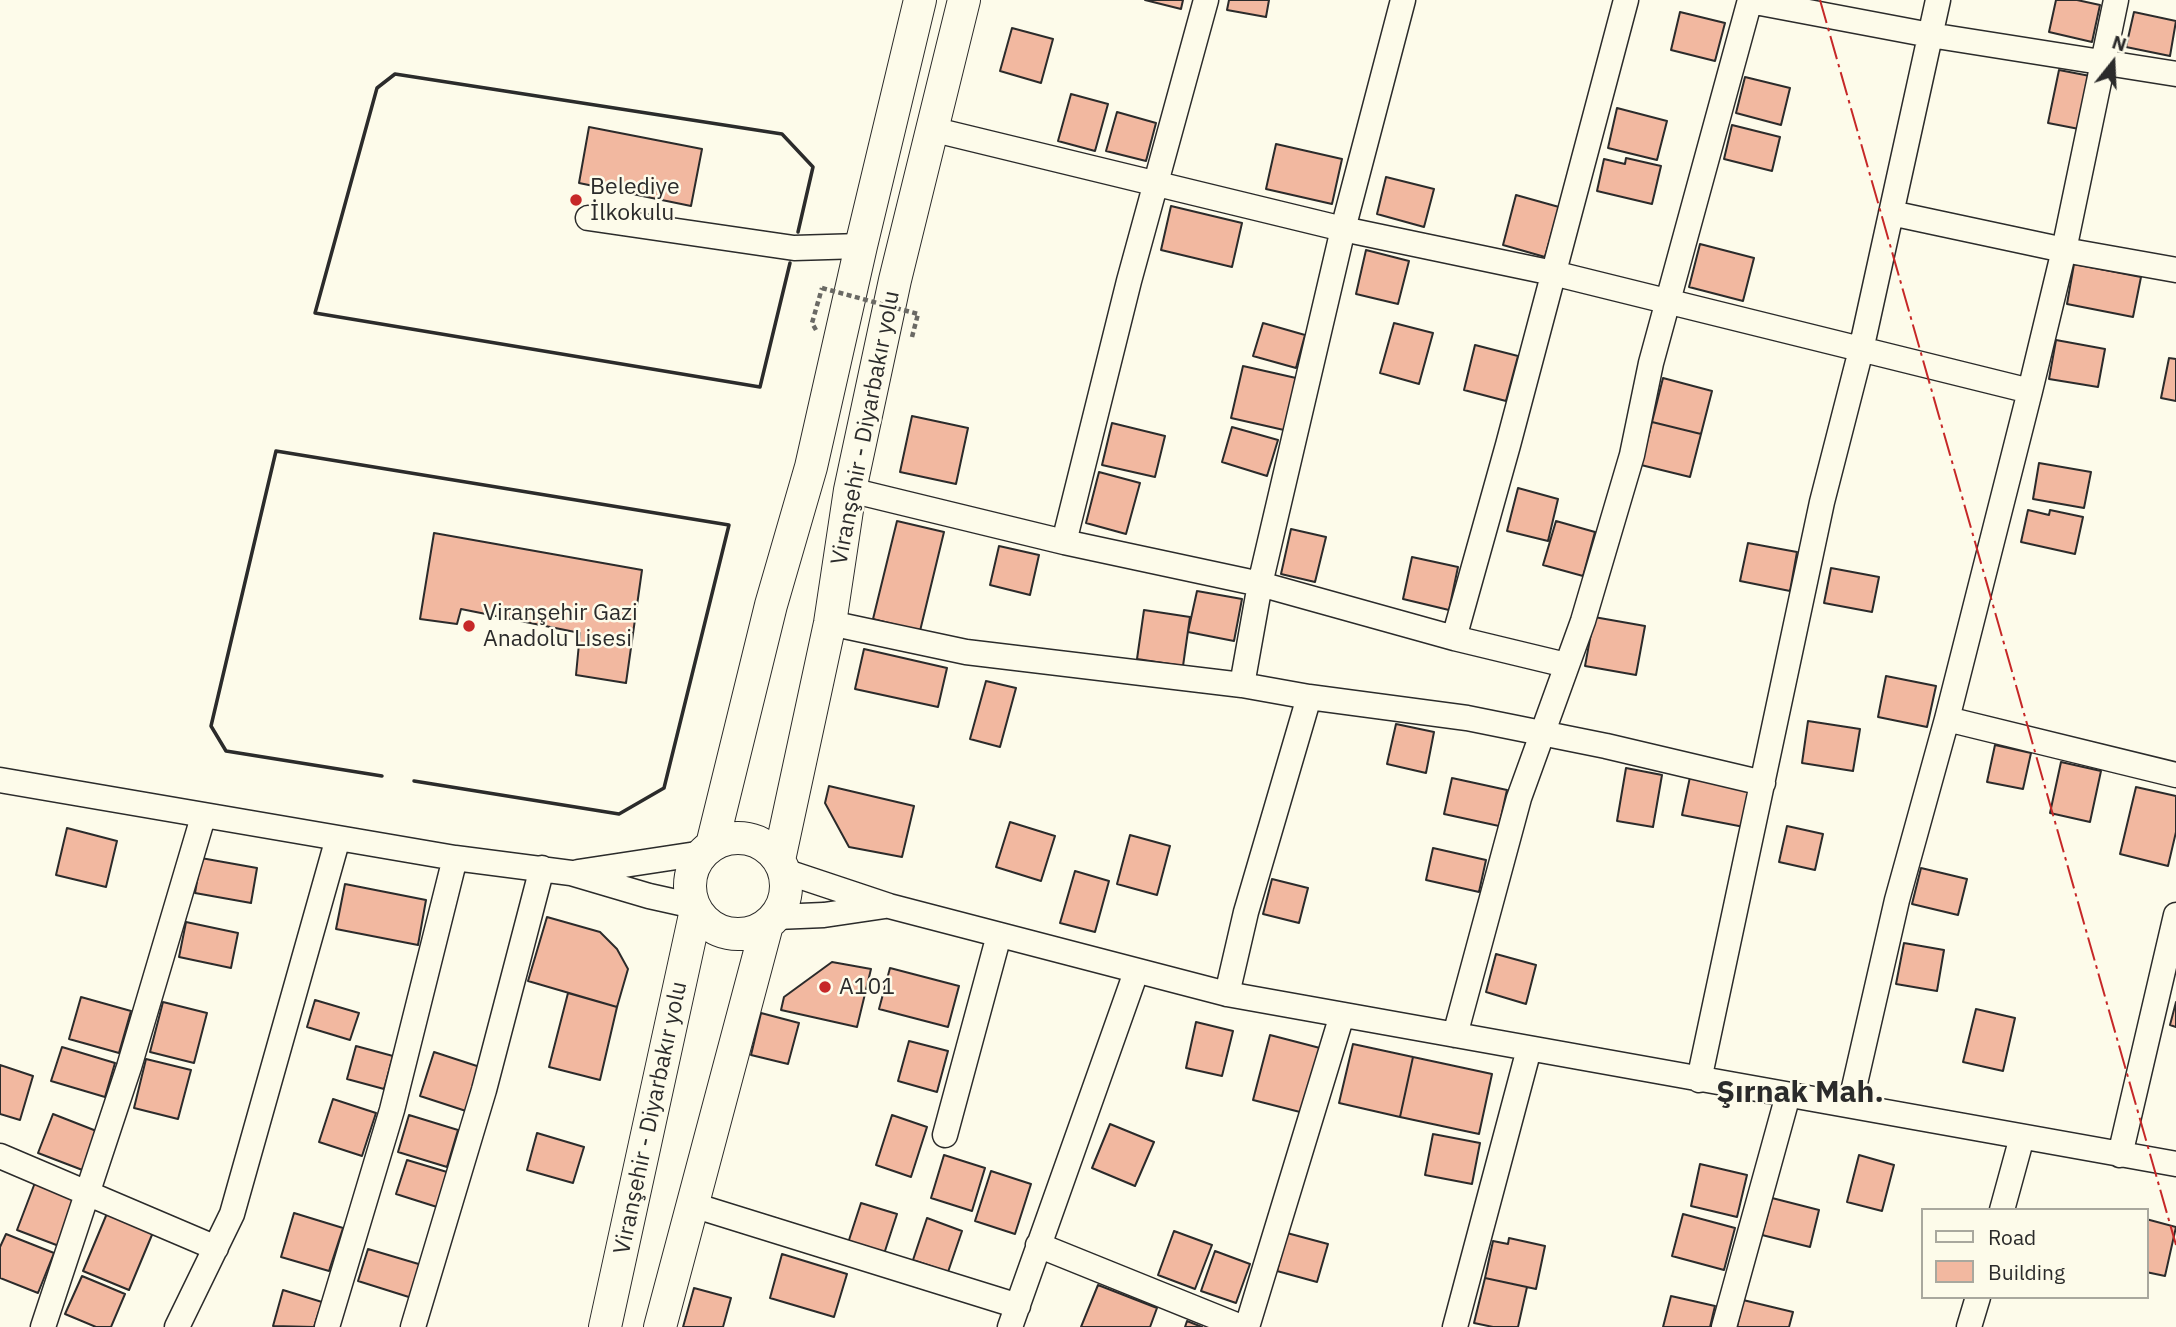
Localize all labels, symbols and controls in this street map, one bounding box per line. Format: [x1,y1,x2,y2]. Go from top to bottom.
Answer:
north arrow [2078,28,2148,98]
text: N [2109,29,2130,57]
place label: Belediye İlkokulu [590,173,680,227]
marker: Belediye İlkokulu [568,192,584,208]
street label: Viranşehir - Diyarbakır yolu [826,289,906,567]
place label: Viranşehir Gazi Anadolu Lisesi [483,599,638,653]
marker: Viranşehir Gazi Anadolu Lisesi [461,618,477,634]
place label: A101 [839,973,895,1001]
street label: Viranşehir - Diyarbakır yolu [609,979,693,1257]
marker: A101 [817,979,833,995]
district label: Şırnak Mah. [1716,1075,1884,1111]
legend [1920,1208,2148,1299]
text: Road [1988,1223,2036,1251]
text: Building [1988,1258,2065,1286]

